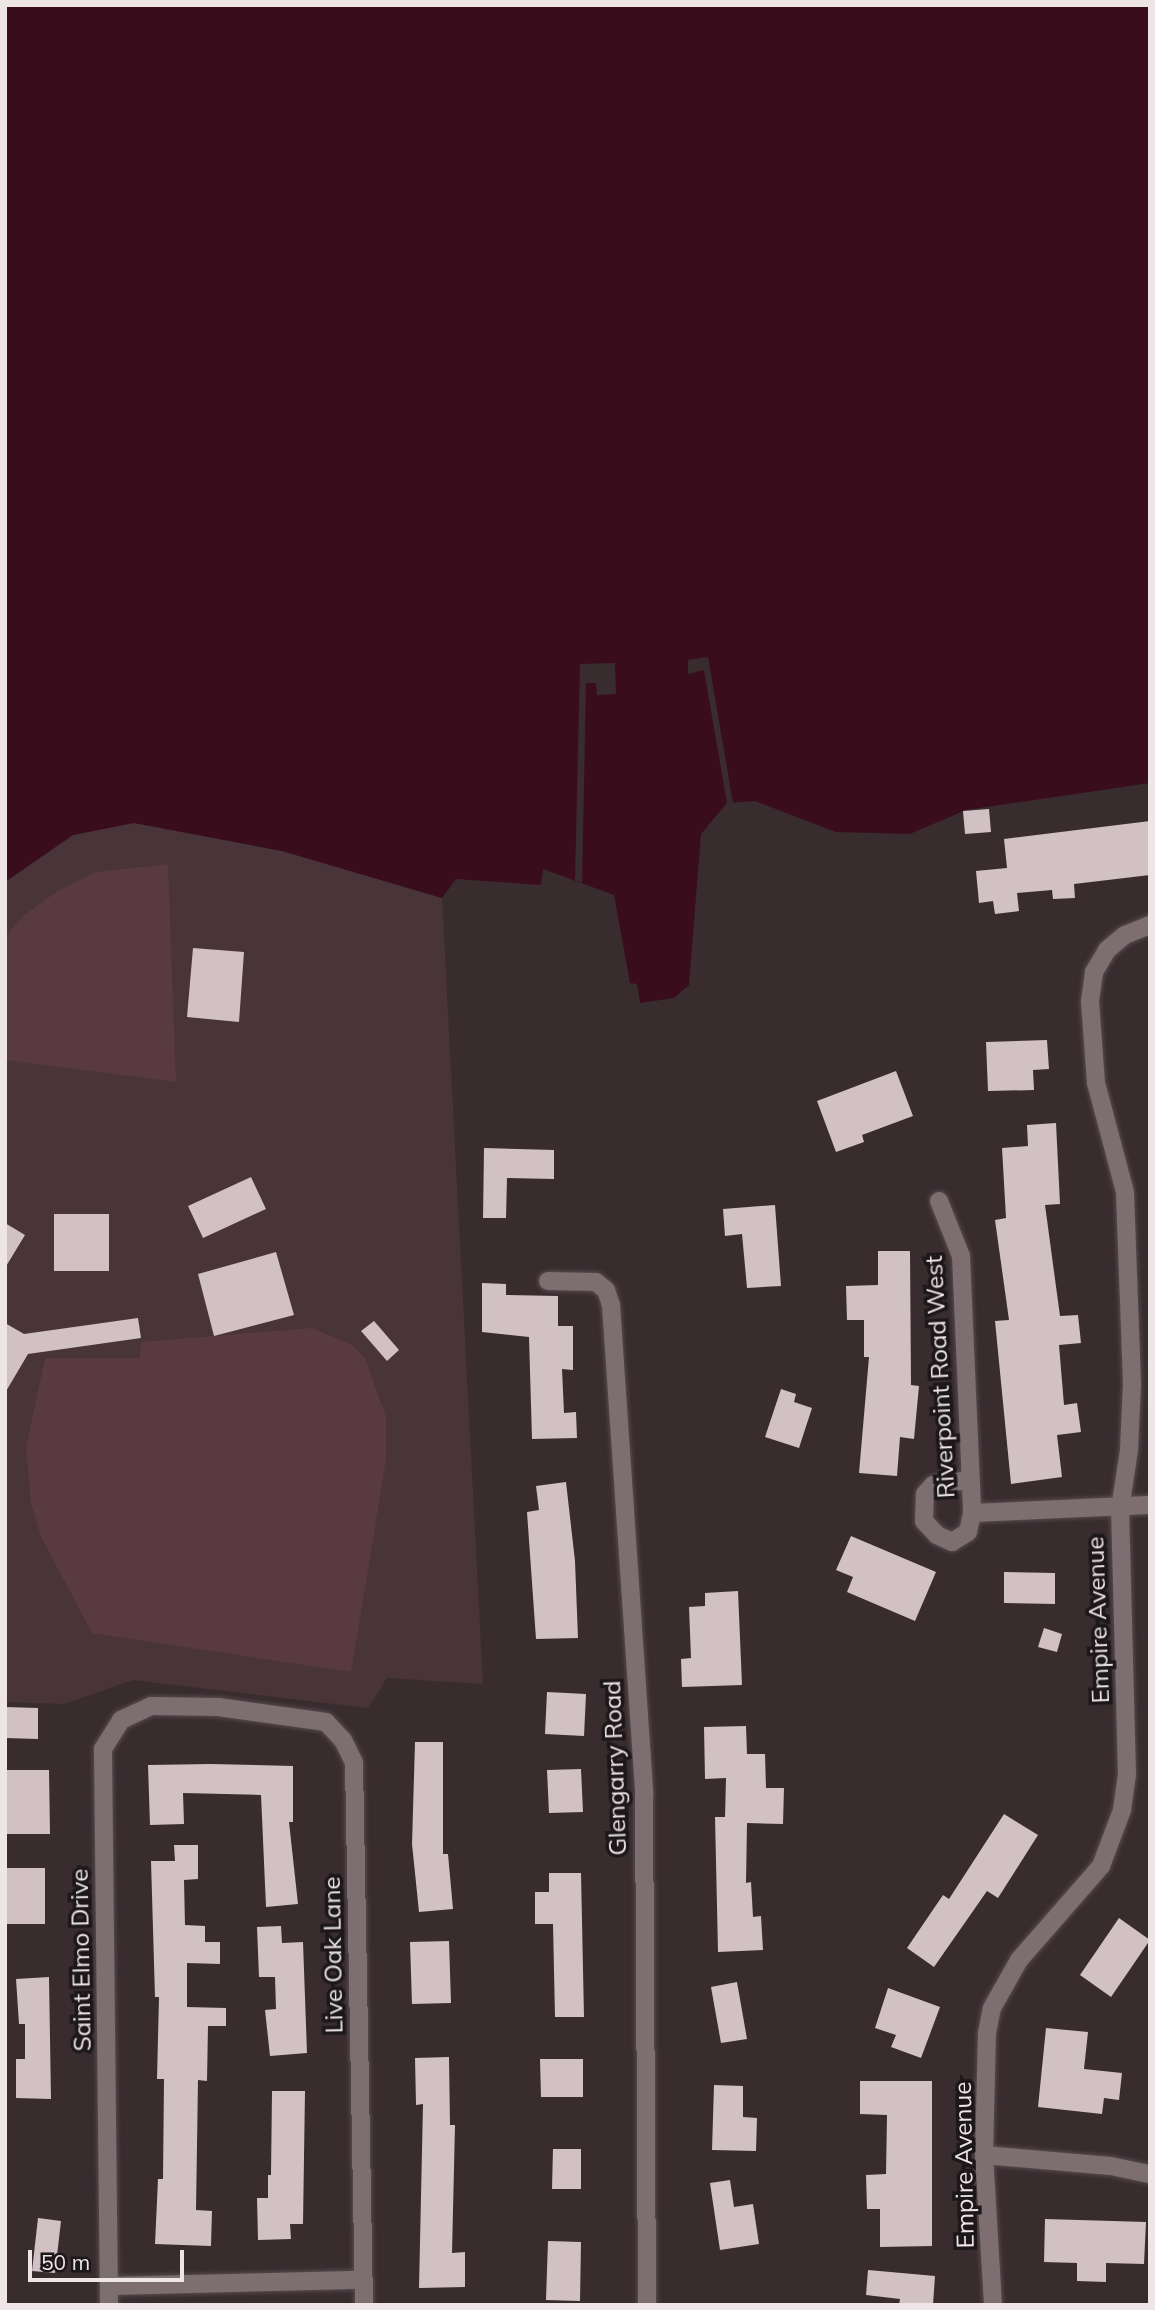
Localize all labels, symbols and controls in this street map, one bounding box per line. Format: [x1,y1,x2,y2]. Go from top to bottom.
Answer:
street label: Riverpoint Road West [919,1255,961,1499]
street label: Empire Avenue [1081,1536,1115,1704]
street label: Glengarry Road [598,1680,632,1856]
street label: Saint Elmo Drive [65,1868,97,2052]
street label: Live Oak Lane [317,1876,349,2034]
street label: Empire Avenue [948,2081,980,2249]
scale bar [32,2236,187,2280]
text: 50 m [41,2249,90,2275]

